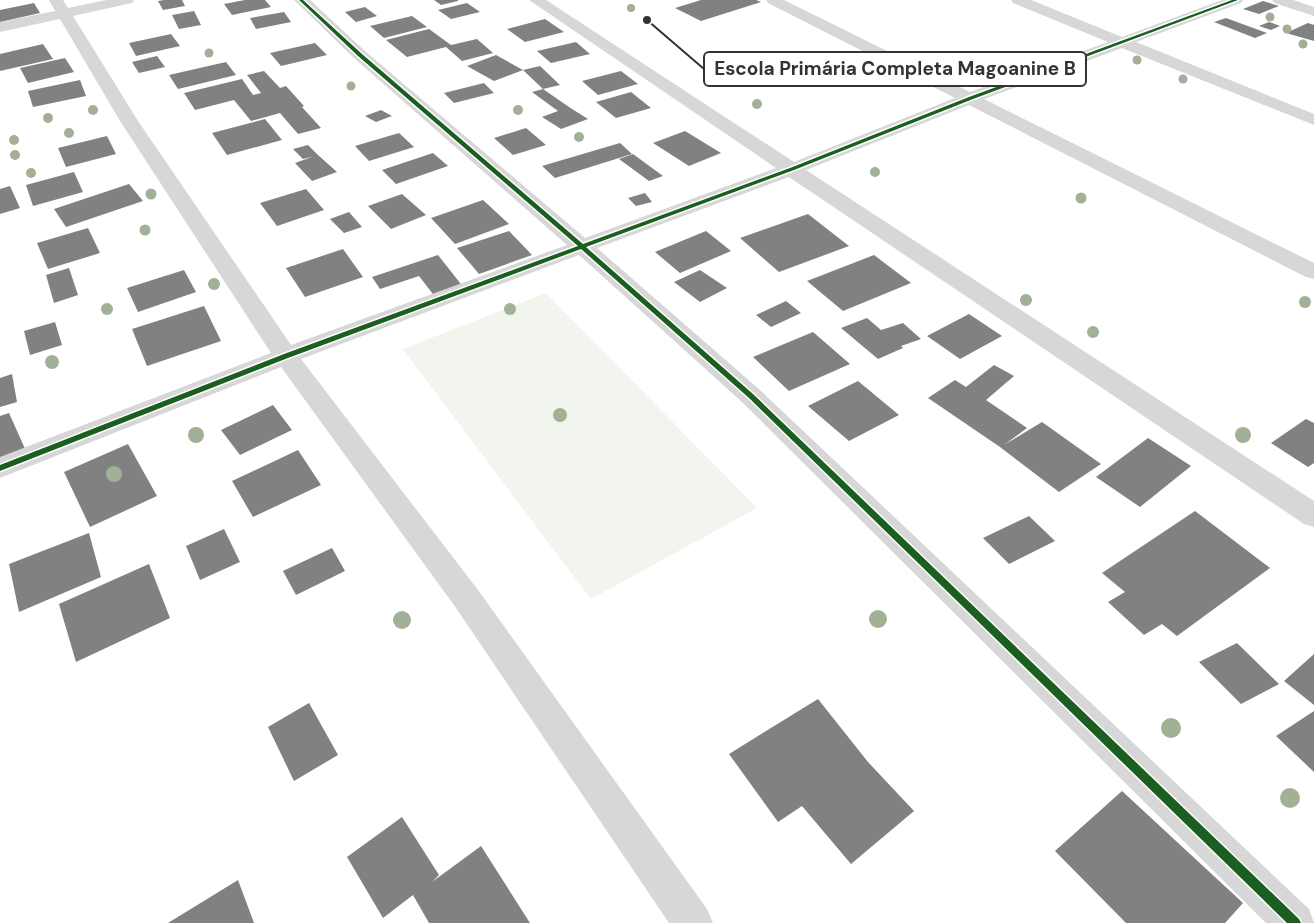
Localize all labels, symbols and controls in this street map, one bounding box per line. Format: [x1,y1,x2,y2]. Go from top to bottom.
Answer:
callout: Escola Primária Completa Magoanine B [704,52,1086,86]
text: Escola Primária Completa Magoanine B [714,56,1076,81]

